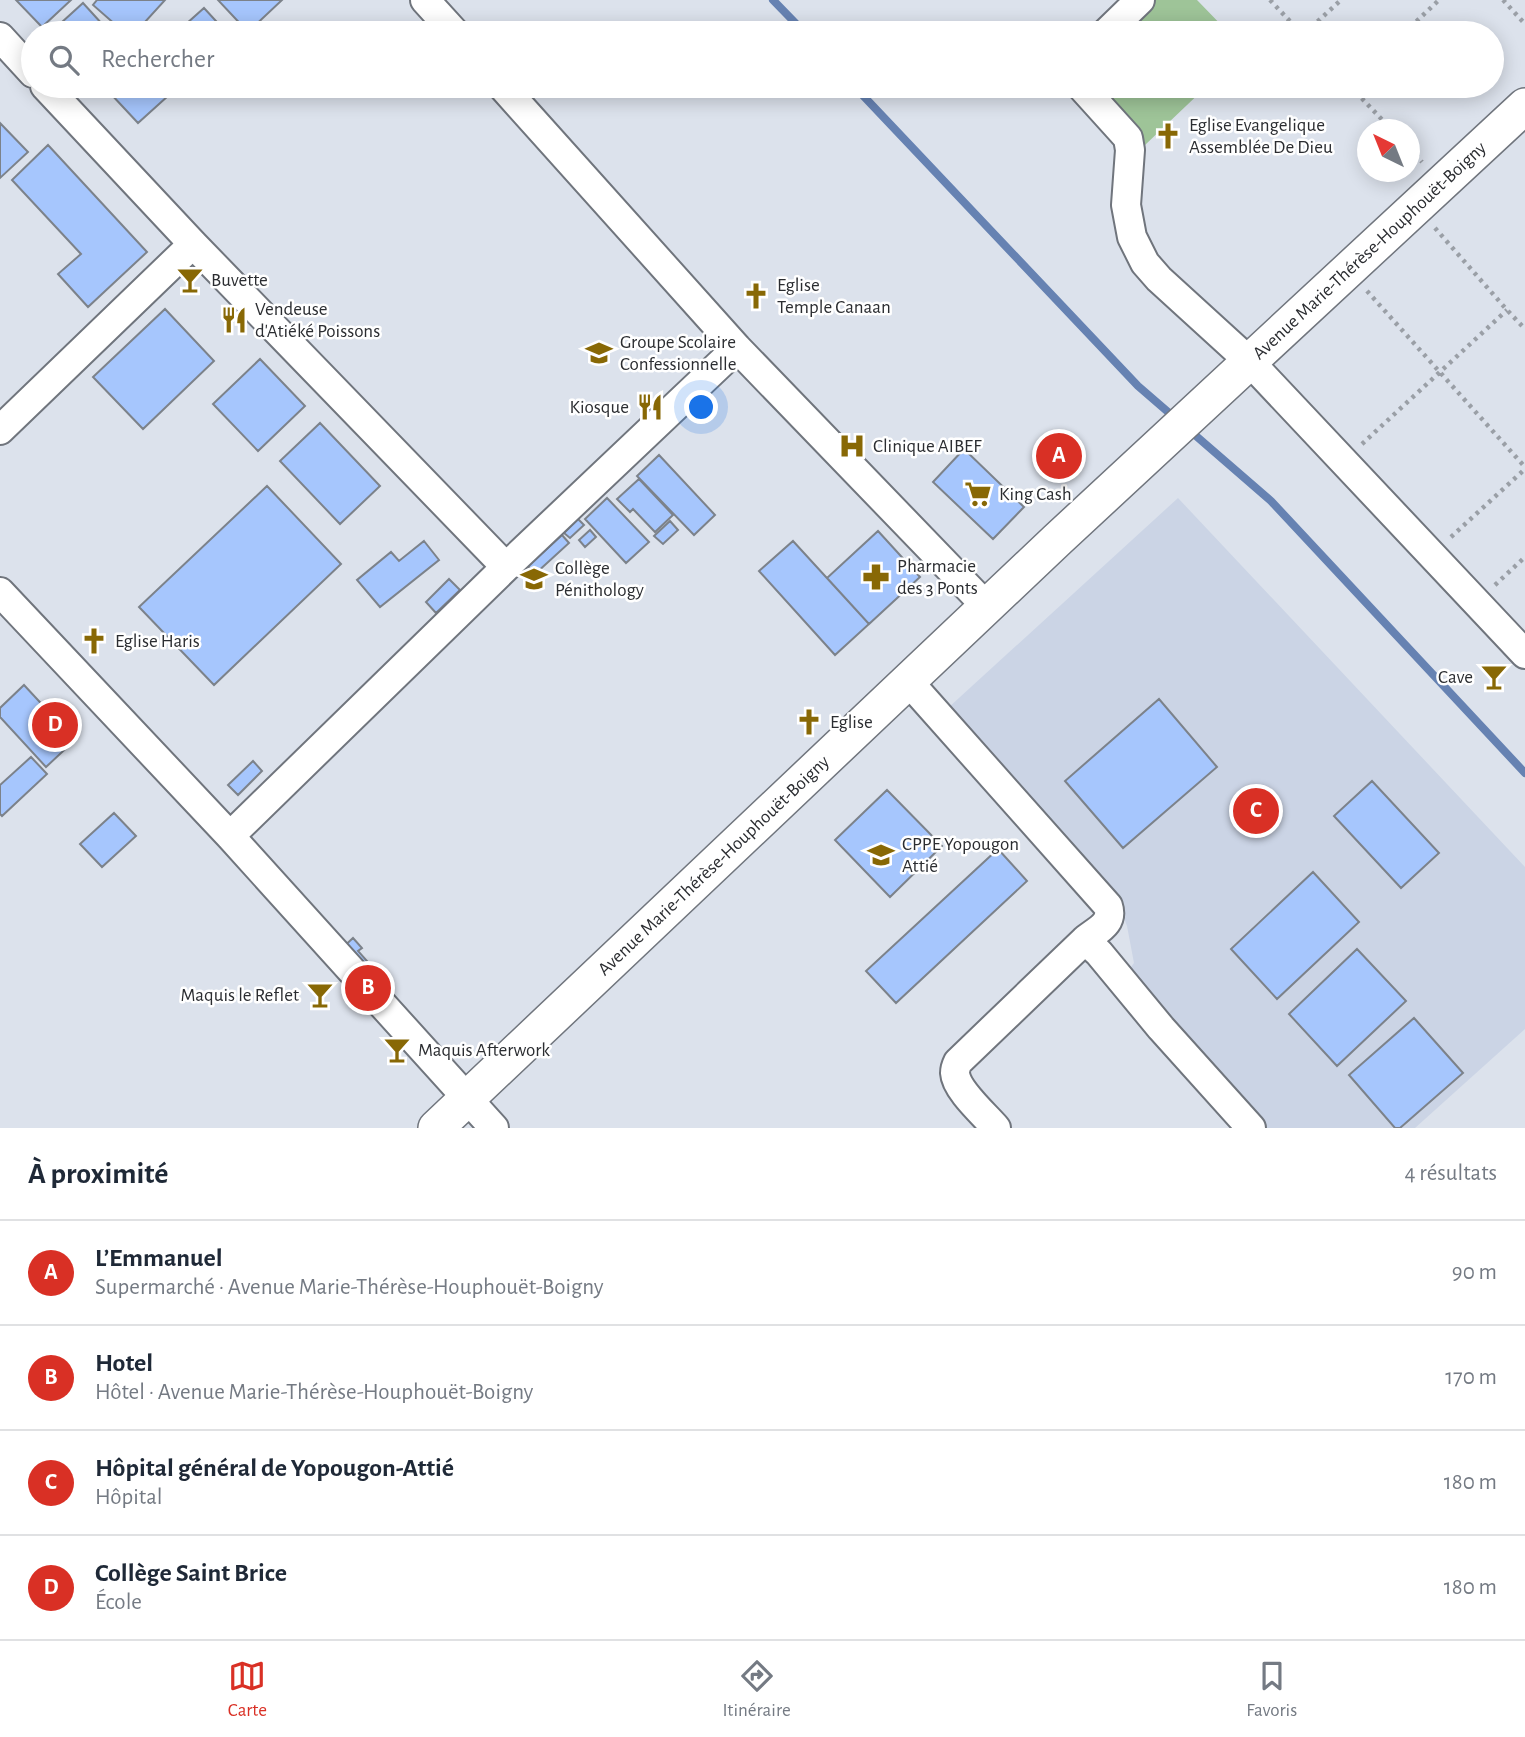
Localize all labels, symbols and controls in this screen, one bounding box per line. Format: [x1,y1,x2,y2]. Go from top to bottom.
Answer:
search box [21,21,1504,98]
icon: search [45,41,83,79]
text: Rechercher [101,46,214,72]
place label: Eglise Evangelique Assemblée De Dieu [1189,116,1333,157]
north arrow [1357,119,1420,182]
church icon: Eglise Evangelique Assemblée De Dieu [1153,121,1183,151]
street label: Avenue Marie-Thérèse-Houphouët-Boigny [1249,138,1490,363]
bar icon: Buvette [175,265,205,295]
place label: Buvette [211,271,268,290]
place label: Eglise Temple Canaan [777,276,891,317]
church icon: Eglise Temple Canaan [741,281,771,311]
place label: Vendeuse d'Atiéké Poissons [255,300,380,341]
restaurant icon: Vendeuse d'Atiéké Poissons [219,305,249,335]
place label: Groupe Scolaire Confessionnelle [620,333,737,374]
school or university icon: Groupe Scolaire Confessionnelle [584,338,614,368]
your location [684,390,718,424]
restaurant icon: Kiosque [635,392,665,422]
place label: Kiosque [570,398,629,417]
pin: A [1036,430,1082,482]
hospital icon: Clinique AIBEF [837,431,867,461]
place label: Clinique AIBEF [873,437,982,456]
supermarket icon: King Cash [963,479,993,509]
place label: King Cash [999,485,1072,504]
place label: Pharmacie des 3 Ponts [897,557,978,598]
place label: Collège Pénithology [555,559,644,600]
pharmacy icon: Pharmacie des 3 Ponts [861,562,891,592]
school or university icon: Collège Pénithology [519,564,549,594]
church icon: Eglise Haris [79,626,109,656]
place label: Eglise Haris [115,632,200,651]
bar icon: Cave [1479,662,1509,692]
place label: Cave [1438,668,1473,687]
pin: D [32,699,78,751]
church icon: Eglise [794,707,824,737]
place label: Eglise [830,713,873,732]
street label: Avenue Marie-Thérèse-Houphouët-Boigny [594,752,833,979]
pin: C [1233,785,1279,837]
place label: CPPE Yopougon Attié [902,835,1019,876]
school or university icon: CPPE Yopougon Attié [866,840,896,870]
pin: B [345,962,391,1014]
bar icon: Maquis le Reflet [305,980,335,1010]
place label: Maquis le Reflet [180,986,299,1005]
bar icon: Maquis Afterwork [382,1035,412,1065]
place label: Maquis Afterwork [418,1041,550,1060]
text: À proximité [28,1159,168,1189]
text: 4 résultats [1404,1162,1497,1185]
text: L’Emmanuel [95,1245,223,1271]
text: A [44,1261,58,1284]
text: 90 m [1452,1261,1497,1284]
text: Supermarché · Avenue Marie-Thérèse-Houphouët-Boigny [95,1276,603,1299]
text: Hotel [95,1350,153,1376]
text: B [44,1366,58,1389]
text: 170 m [1445,1366,1497,1389]
text: Hôtel · Avenue Marie-Thérèse-Houphouët-Boigny [95,1381,533,1404]
text: Hôpital général de Yopougon-Attié [95,1455,454,1481]
text: C [45,1471,57,1494]
text: 180 m [1444,1471,1497,1494]
text: Hôpital [95,1486,162,1509]
text: Collège Saint Brice [95,1560,287,1586]
text: D [43,1576,59,1599]
text: 180 m [1444,1576,1497,1599]
text: École [95,1591,142,1614]
tab: Carte [228,1657,267,1722]
tab: Itinéraire [722,1657,791,1722]
tab: Favoris [1246,1657,1297,1722]

